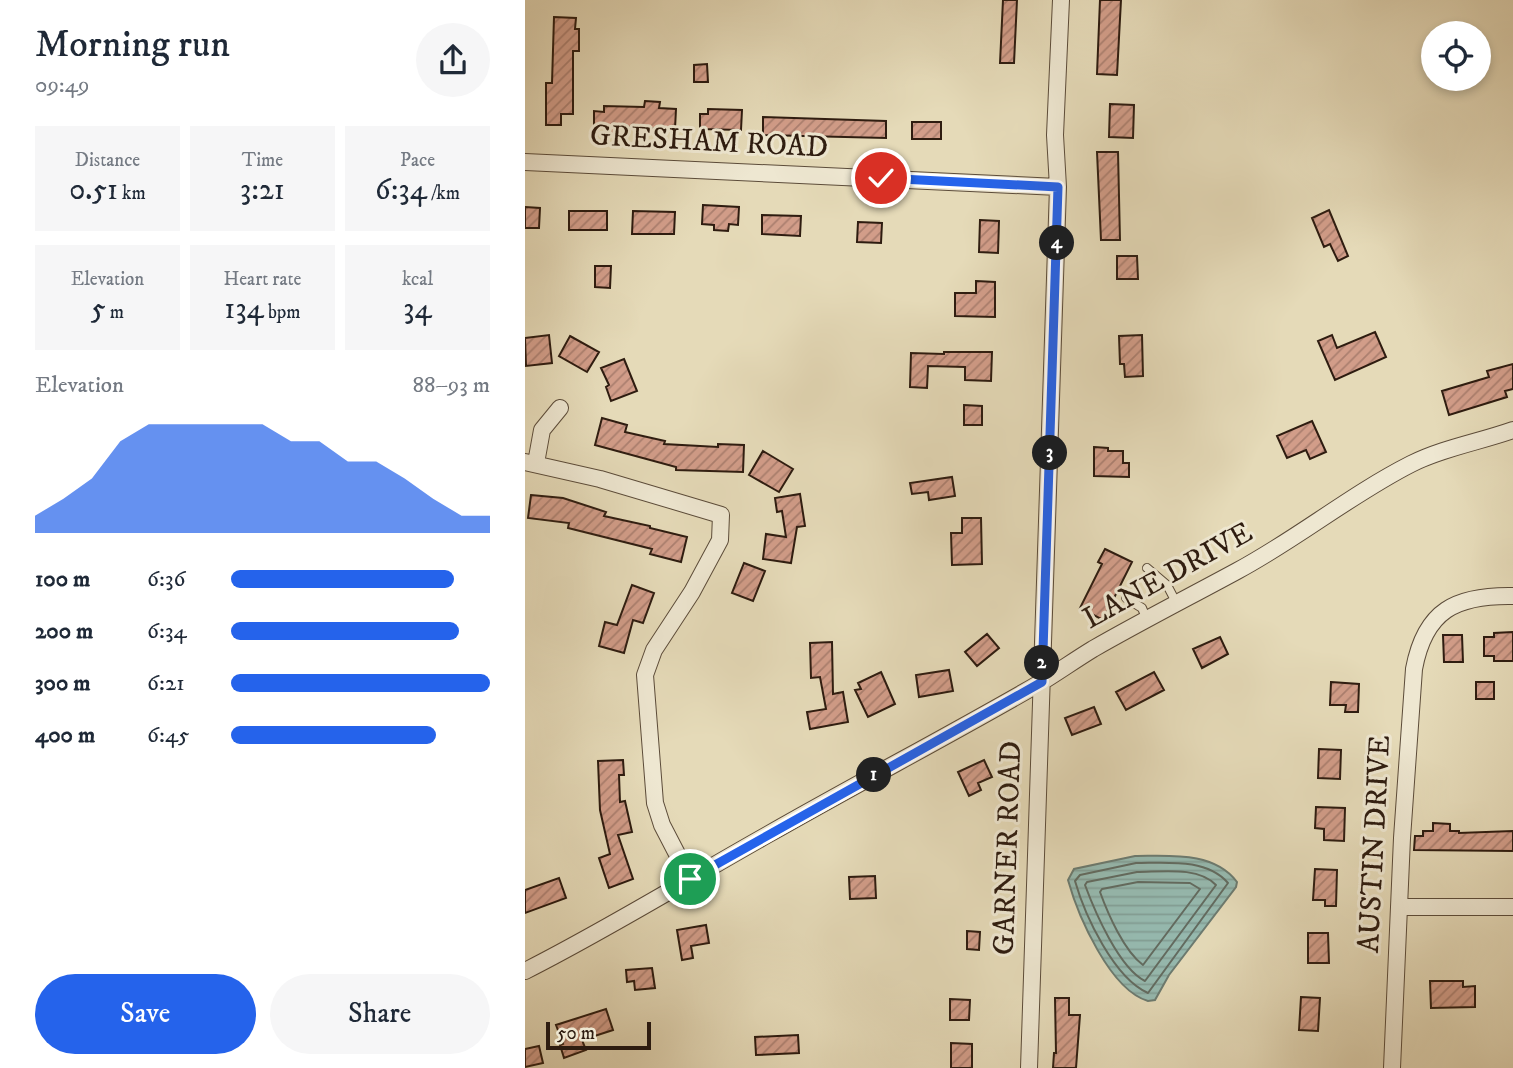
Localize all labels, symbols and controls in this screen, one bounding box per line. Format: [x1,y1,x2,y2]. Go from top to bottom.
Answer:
text: Morning run [35,21,230,69]
map controls [1421,21,1491,91]
button: locate [1421,21,1491,91]
button: share [416,23,490,97]
text: 09:49 [35,71,90,100]
street label: GRESHAM ROAD [589,117,829,167]
pin [851,148,911,208]
text: Distance [75,149,140,172]
text: Time [242,149,283,172]
text: Pace [400,149,435,172]
icon: check [862,159,900,197]
text: 0.51 [69,172,118,209]
text: 3:21 [240,172,285,209]
text: 6:34 [375,172,427,209]
text: km [118,182,146,205]
text: /km [427,182,460,205]
pin: 4 [1039,226,1075,260]
text: 4 [1051,231,1062,254]
text: Elevation [71,268,144,291]
text: Heart rate [224,268,301,291]
text: kcal [402,268,433,291]
text: 5 [91,291,106,328]
text: 134 [224,291,264,328]
text: 34 [403,291,432,328]
text: m [106,301,124,324]
text: bpm [264,301,301,324]
text: Elevation [35,371,124,400]
text: 88–93 m [413,371,490,400]
pin: 3 [1033,435,1067,470]
text: 3 [1046,441,1053,464]
street label: LANE DRIVE [1077,514,1259,638]
text: 100 m [35,565,90,594]
text: 6:36 [147,565,186,594]
text: 200 m [35,617,93,646]
text: 6:34 [147,617,187,646]
pin: 2 [1025,646,1059,680]
text: 2 [1037,651,1046,674]
text: 300 m [35,669,91,698]
text: 6:21 [147,669,185,698]
text: 400 m [35,721,95,750]
text: 6:45 [147,721,190,750]
street label: AUSTIN DRIVE [1351,734,1399,954]
street label: GARNER ROAD [986,740,1030,956]
pin: 1 [857,758,891,792]
text: 1 [870,763,877,786]
pin [660,849,720,909]
icon: arrive [671,860,709,898]
button: Save [35,974,256,1054]
button: Share [270,974,490,1054]
scale bar [546,1019,651,1051]
text: 50 m [557,1022,595,1045]

